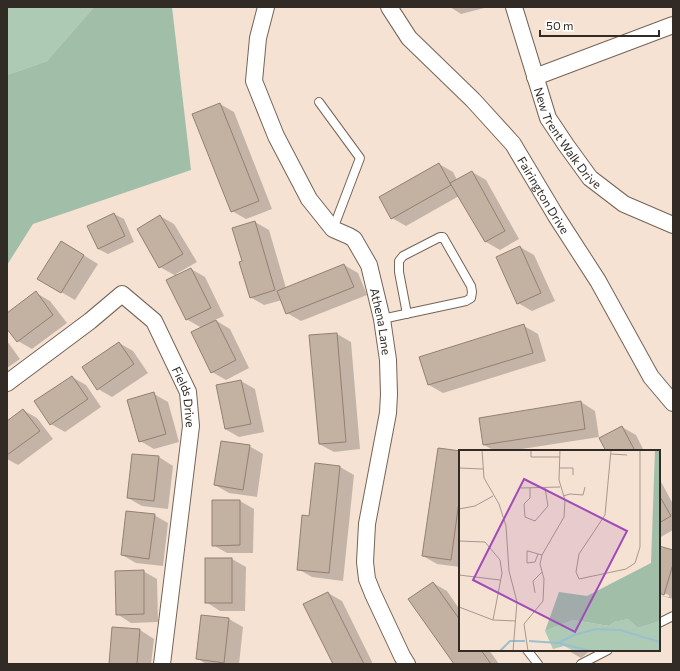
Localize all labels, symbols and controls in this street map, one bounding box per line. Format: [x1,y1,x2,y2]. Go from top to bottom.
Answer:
scale bar [540,12,659,38]
text: 50 m [546,18,574,32]
street label: New Trent Walk Drive [532,85,604,191]
street label: Fairington Drive [515,154,572,236]
street label: Athena Lane [368,286,394,356]
street label: Fields Drive [170,364,198,428]
inset map [459,450,660,651]

